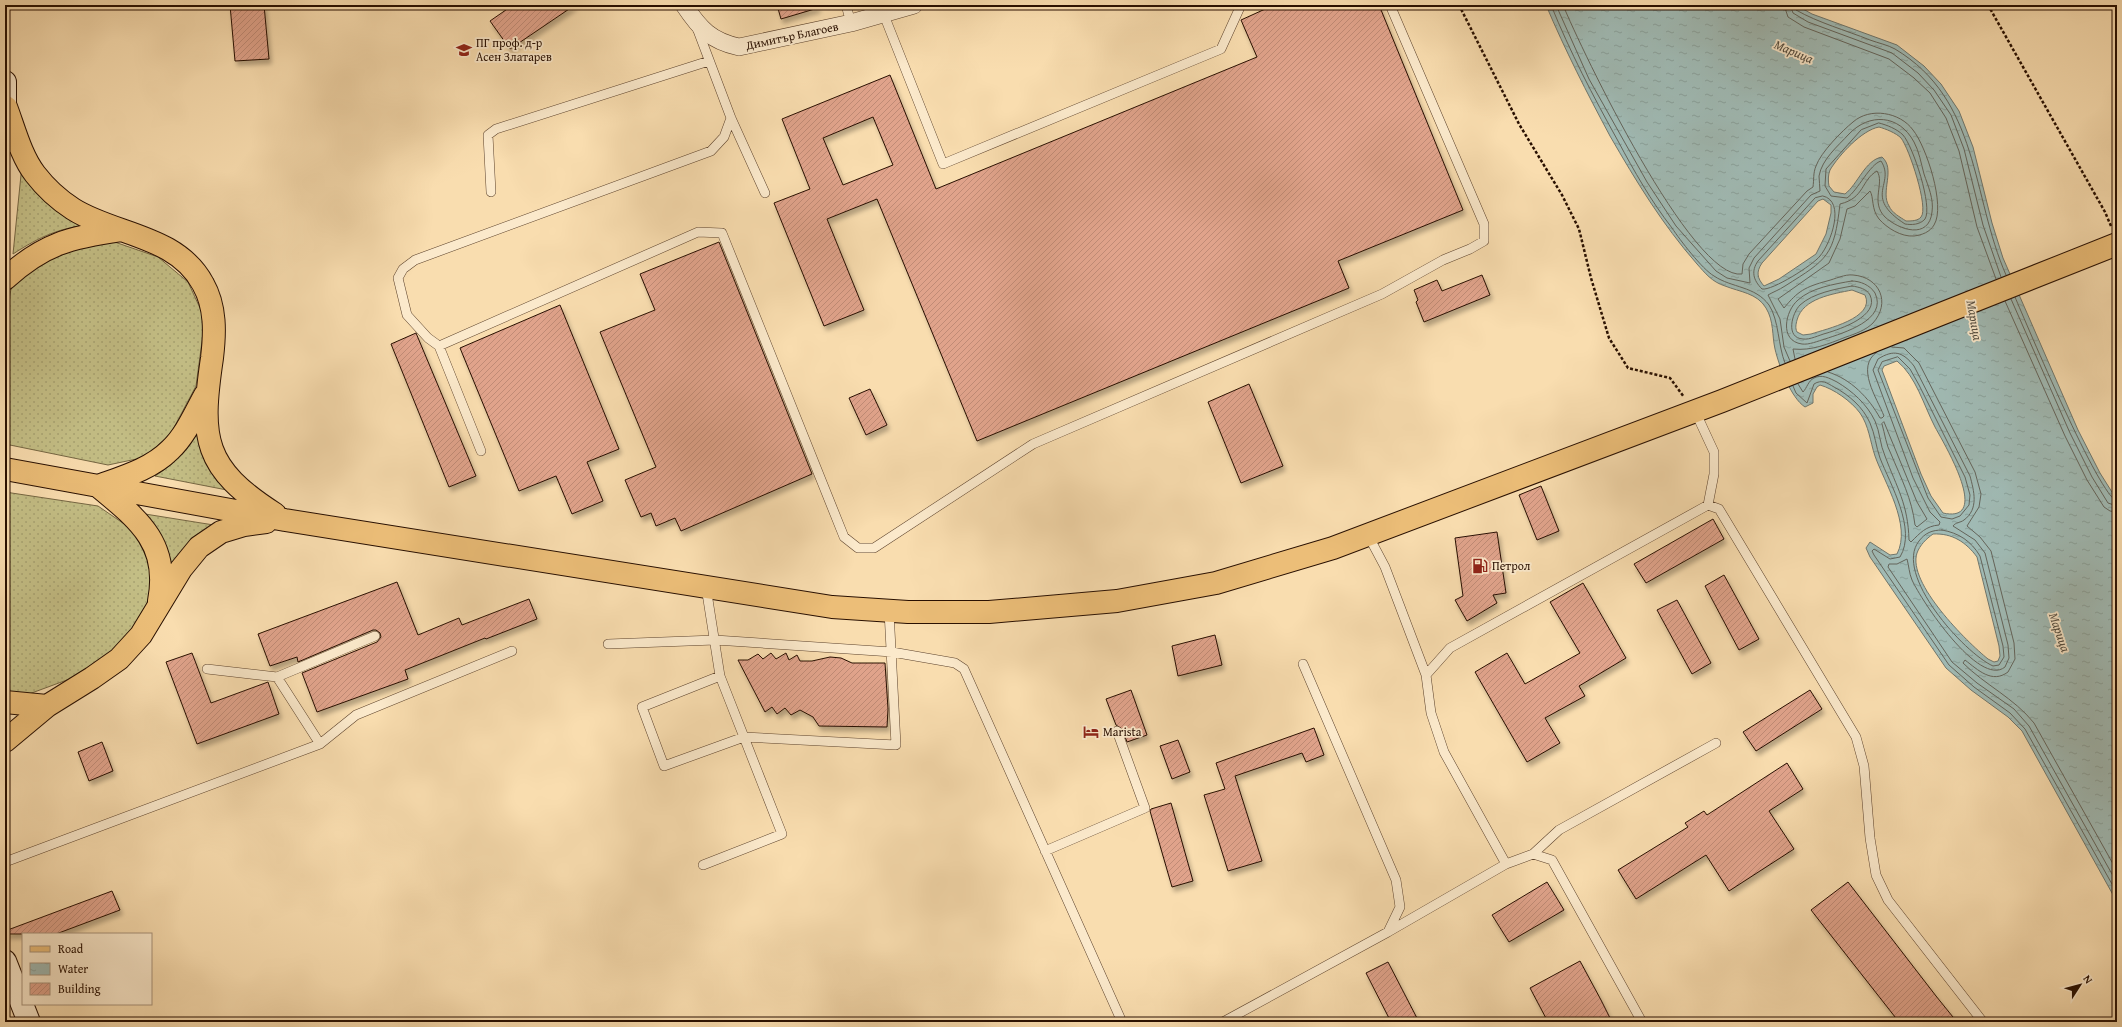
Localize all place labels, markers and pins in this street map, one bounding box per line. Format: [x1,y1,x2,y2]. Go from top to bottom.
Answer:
place label: ПГ проф. д-р Асен Златарев [476,34,552,65]
school or university icon: ПГ проф. д-р Асен Златарев [455,41,473,59]
fuel station icon: Петрол [1471,557,1489,575]
place label: Петрол [1492,557,1531,574]
hotel icon: Marista [1082,723,1100,741]
place label: Marista [1103,723,1142,740]

